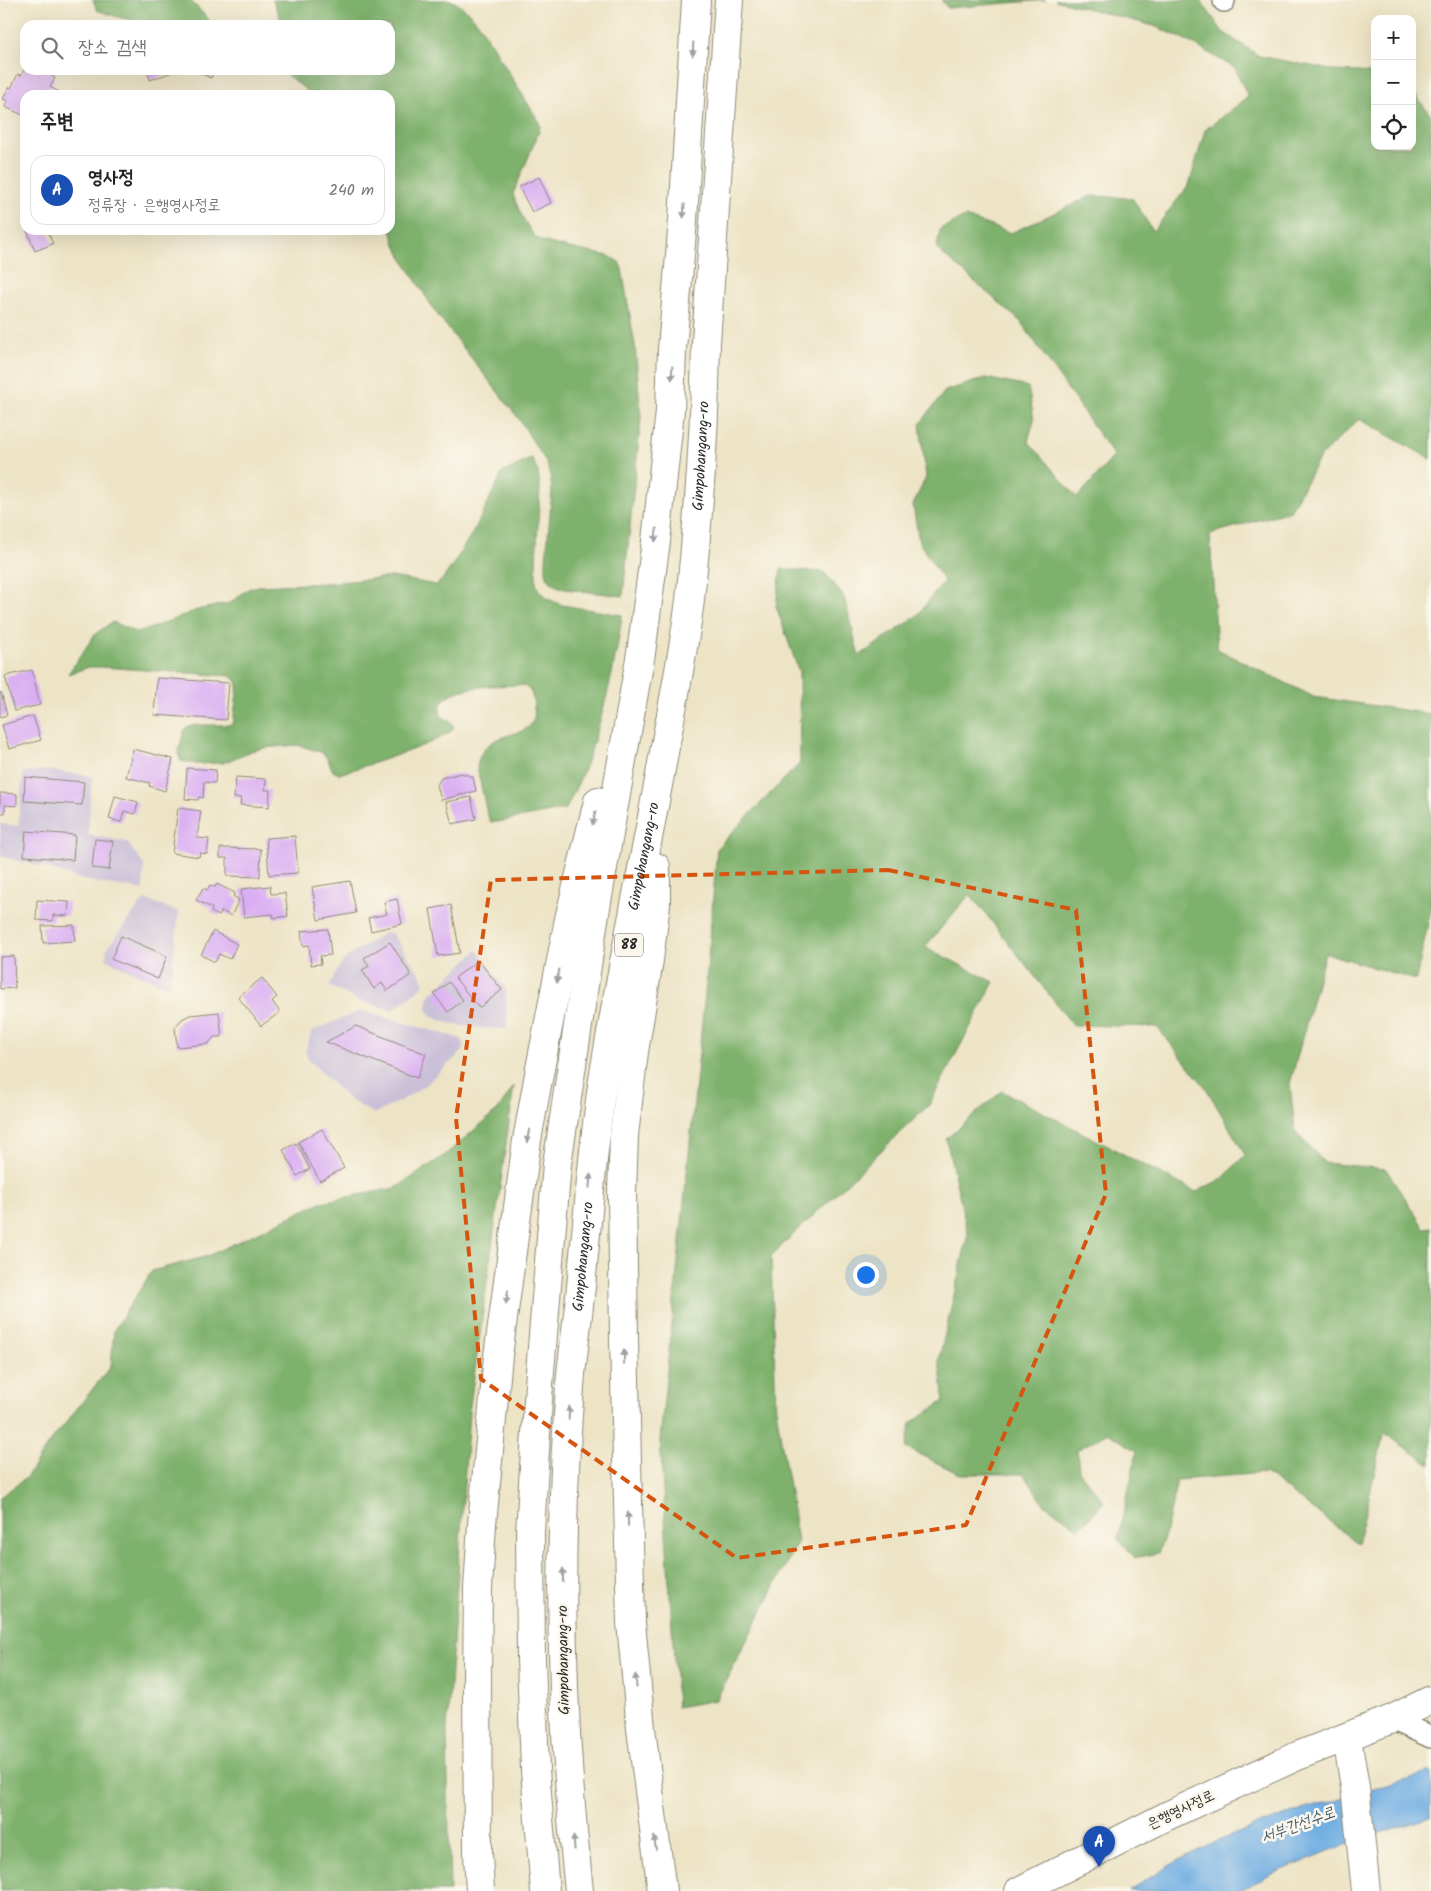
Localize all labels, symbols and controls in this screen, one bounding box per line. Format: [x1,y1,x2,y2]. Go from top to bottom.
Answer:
map controls [1371,15,1416,150]
button: + [1371,15,1416,60]
search box [20,20,395,75]
text: 장소 검색 [78,33,147,63]
icon: search [38,34,66,62]
one-way arrow [689,41,697,57]
button: − [1371,60,1416,105]
button: locate [1371,105,1416,150]
text: 주변 [40,106,74,139]
text: 영사정 [88,163,134,193]
text: A [52,178,62,203]
text: 240 m [329,178,374,203]
text: 정류장 · 은행영사정로 [88,193,221,218]
one-way arrow [679,203,687,219]
one-way arrow [667,365,675,381]
street label: Gimpohangang-ro [686,400,717,512]
one-way arrow [652,527,660,543]
street label: Gimpohangang-ro [622,800,667,913]
one-way arrow [590,810,598,825]
road number: 88 [615,934,643,956]
one-way arrow [554,968,562,984]
one-way arrow [524,1128,532,1144]
one-way arrow [586,1173,594,1189]
street label: Gimpohangang-ro [566,1201,601,1313]
your location [853,1262,879,1288]
one-way arrow [502,1289,510,1305]
one-way arrow [620,1348,628,1364]
one-way arrow [566,1405,574,1421]
one-way arrow [624,1511,632,1527]
one-way arrow [559,1567,567,1583]
street label: Gimpohangang-ro [551,1605,577,1715]
one-way arrow [632,1673,640,1689]
street label: 은행영사정로 [1143,1784,1219,1836]
water label: 서부간선수로 [1257,1800,1339,1850]
pin: A [1083,1826,1115,1867]
one-way arrow [569,1834,577,1850]
one-way arrow [651,1834,659,1850]

